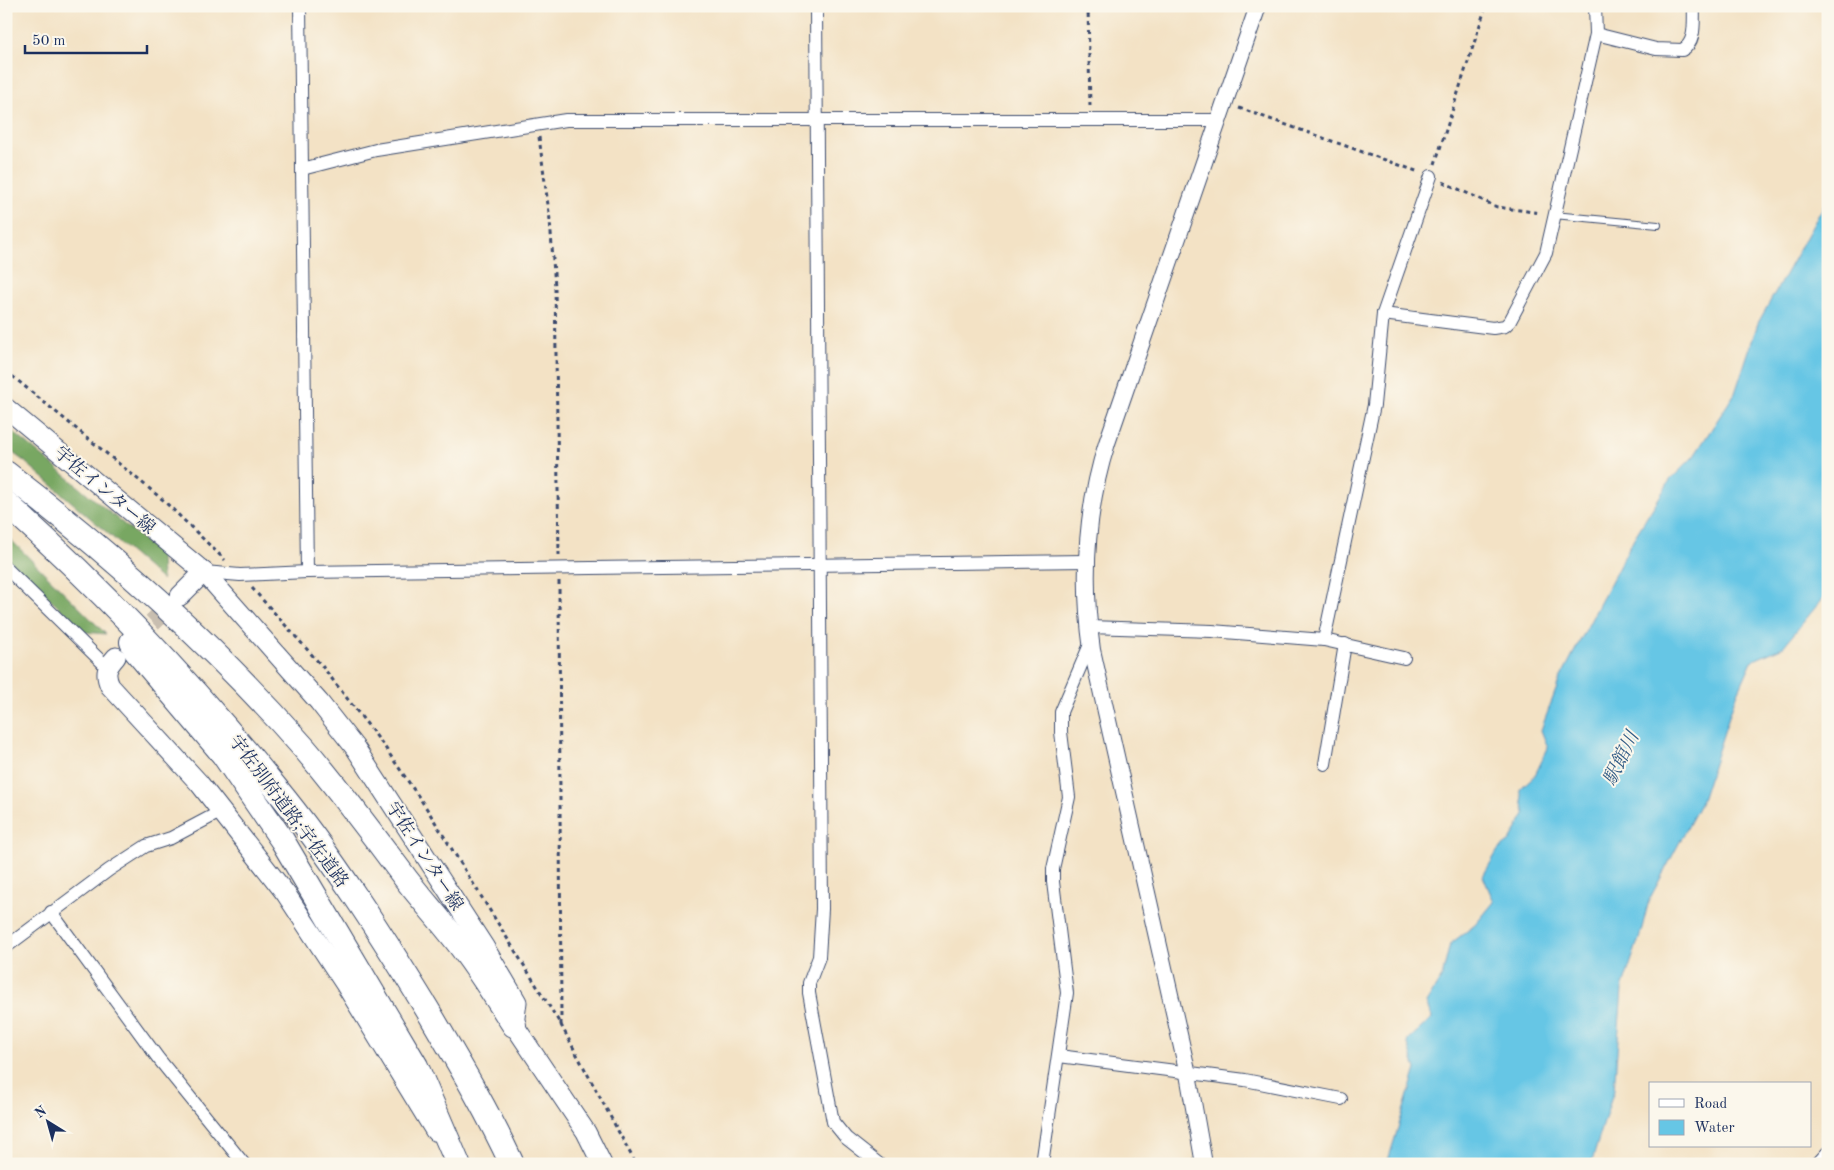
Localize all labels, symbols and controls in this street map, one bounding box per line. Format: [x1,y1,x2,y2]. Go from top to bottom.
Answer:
scale bar [25,22,148,54]
text: 50 m [32,34,66,49]
street label: 宇佐インター線 [51,442,159,538]
water label: 駅館川 [1599,727,1644,789]
street label: 宇佐別府道路;宇佐道路 [225,731,353,891]
street label: 宇佐インター線 [382,798,468,914]
legend [1649,1082,1812,1148]
text: Road [1694,1097,1728,1112]
north arrow [22,1098,72,1148]
text: N [32,1103,50,1121]
text: Water [1694,1121,1735,1136]

